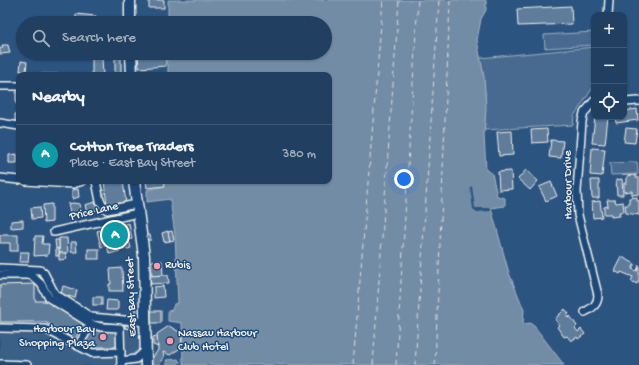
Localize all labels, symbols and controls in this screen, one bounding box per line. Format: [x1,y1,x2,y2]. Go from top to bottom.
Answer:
map controls [591,12,627,120]
button: + [591,12,627,48]
search box [16,16,332,60]
icon: search [30,27,52,49]
text: Search here [62,29,136,47]
button: − [591,48,627,84]
button: locate [591,84,627,120]
text: Nearby [32,88,85,108]
text: Cotton Tree Traders [70,138,194,156]
text: A [41,147,49,162]
text: 380 m [282,147,316,162]
street label: Harbour Drive [561,149,577,220]
text: Place · East Bay Street [70,156,195,171]
your location [394,169,414,189]
street label: Price Lane [67,199,120,225]
pin: A [102,220,128,250]
street label: East Bay Street [124,256,140,337]
place label: Rubis [165,259,191,273]
marker: Rubis [152,261,162,271]
place label: Harbour Bay Shopping Plaza [19,323,95,351]
place label: Nassau Harbour Club Hotel [178,327,258,355]
marker: Harbour Bay Shopping Plaza [98,332,108,342]
marker: Nassau Harbour Club Hotel [165,336,175,346]

